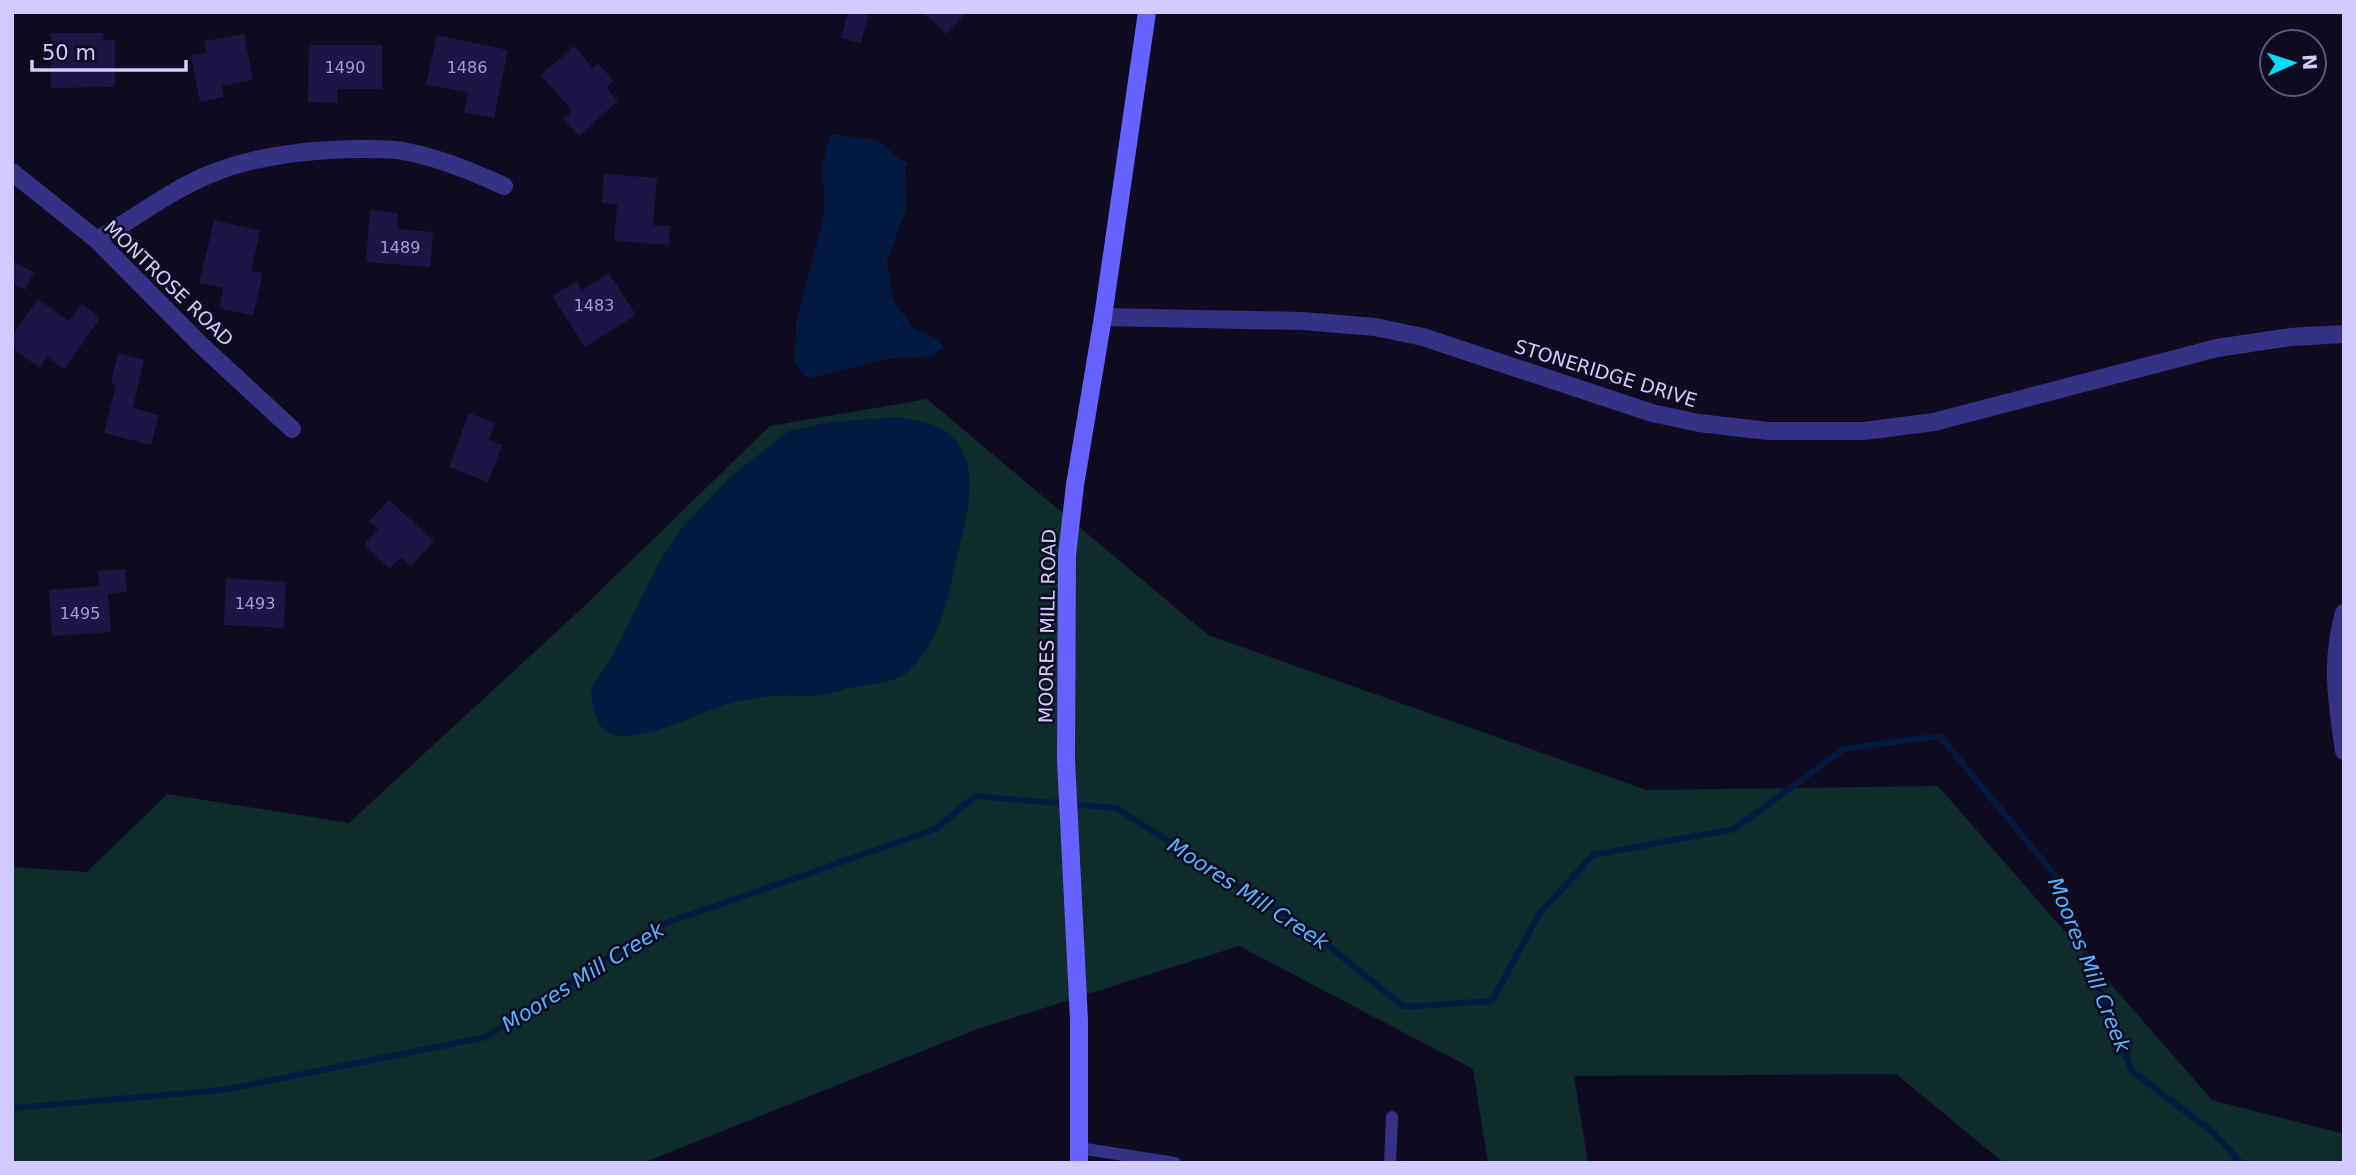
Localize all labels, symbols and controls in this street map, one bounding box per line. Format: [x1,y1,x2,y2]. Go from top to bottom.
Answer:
scale bar [32,28,186,72]
north arrow [2258,28,2328,98]
text: 50 m [42,41,96,65]
text: N [2299,54,2321,71]
house number: 1490 [325,58,365,77]
house number: 1486 [447,58,487,77]
street label: MONTROSE ROAD [100,216,238,350]
house number: 1489 [380,238,420,257]
house number: 1483 [574,296,614,315]
street label: STONERIDGE DRIVE [1512,335,1700,411]
street label: MOORES MILL ROAD [1034,529,1060,723]
house number: 1493 [235,594,275,613]
house number: 1495 [60,604,100,623]
water label: Moores Mill Creek [1163,833,1333,955]
water label: Moores Mill Creek [2043,874,2135,1057]
water label: Moores Mill Creek [498,917,669,1037]

